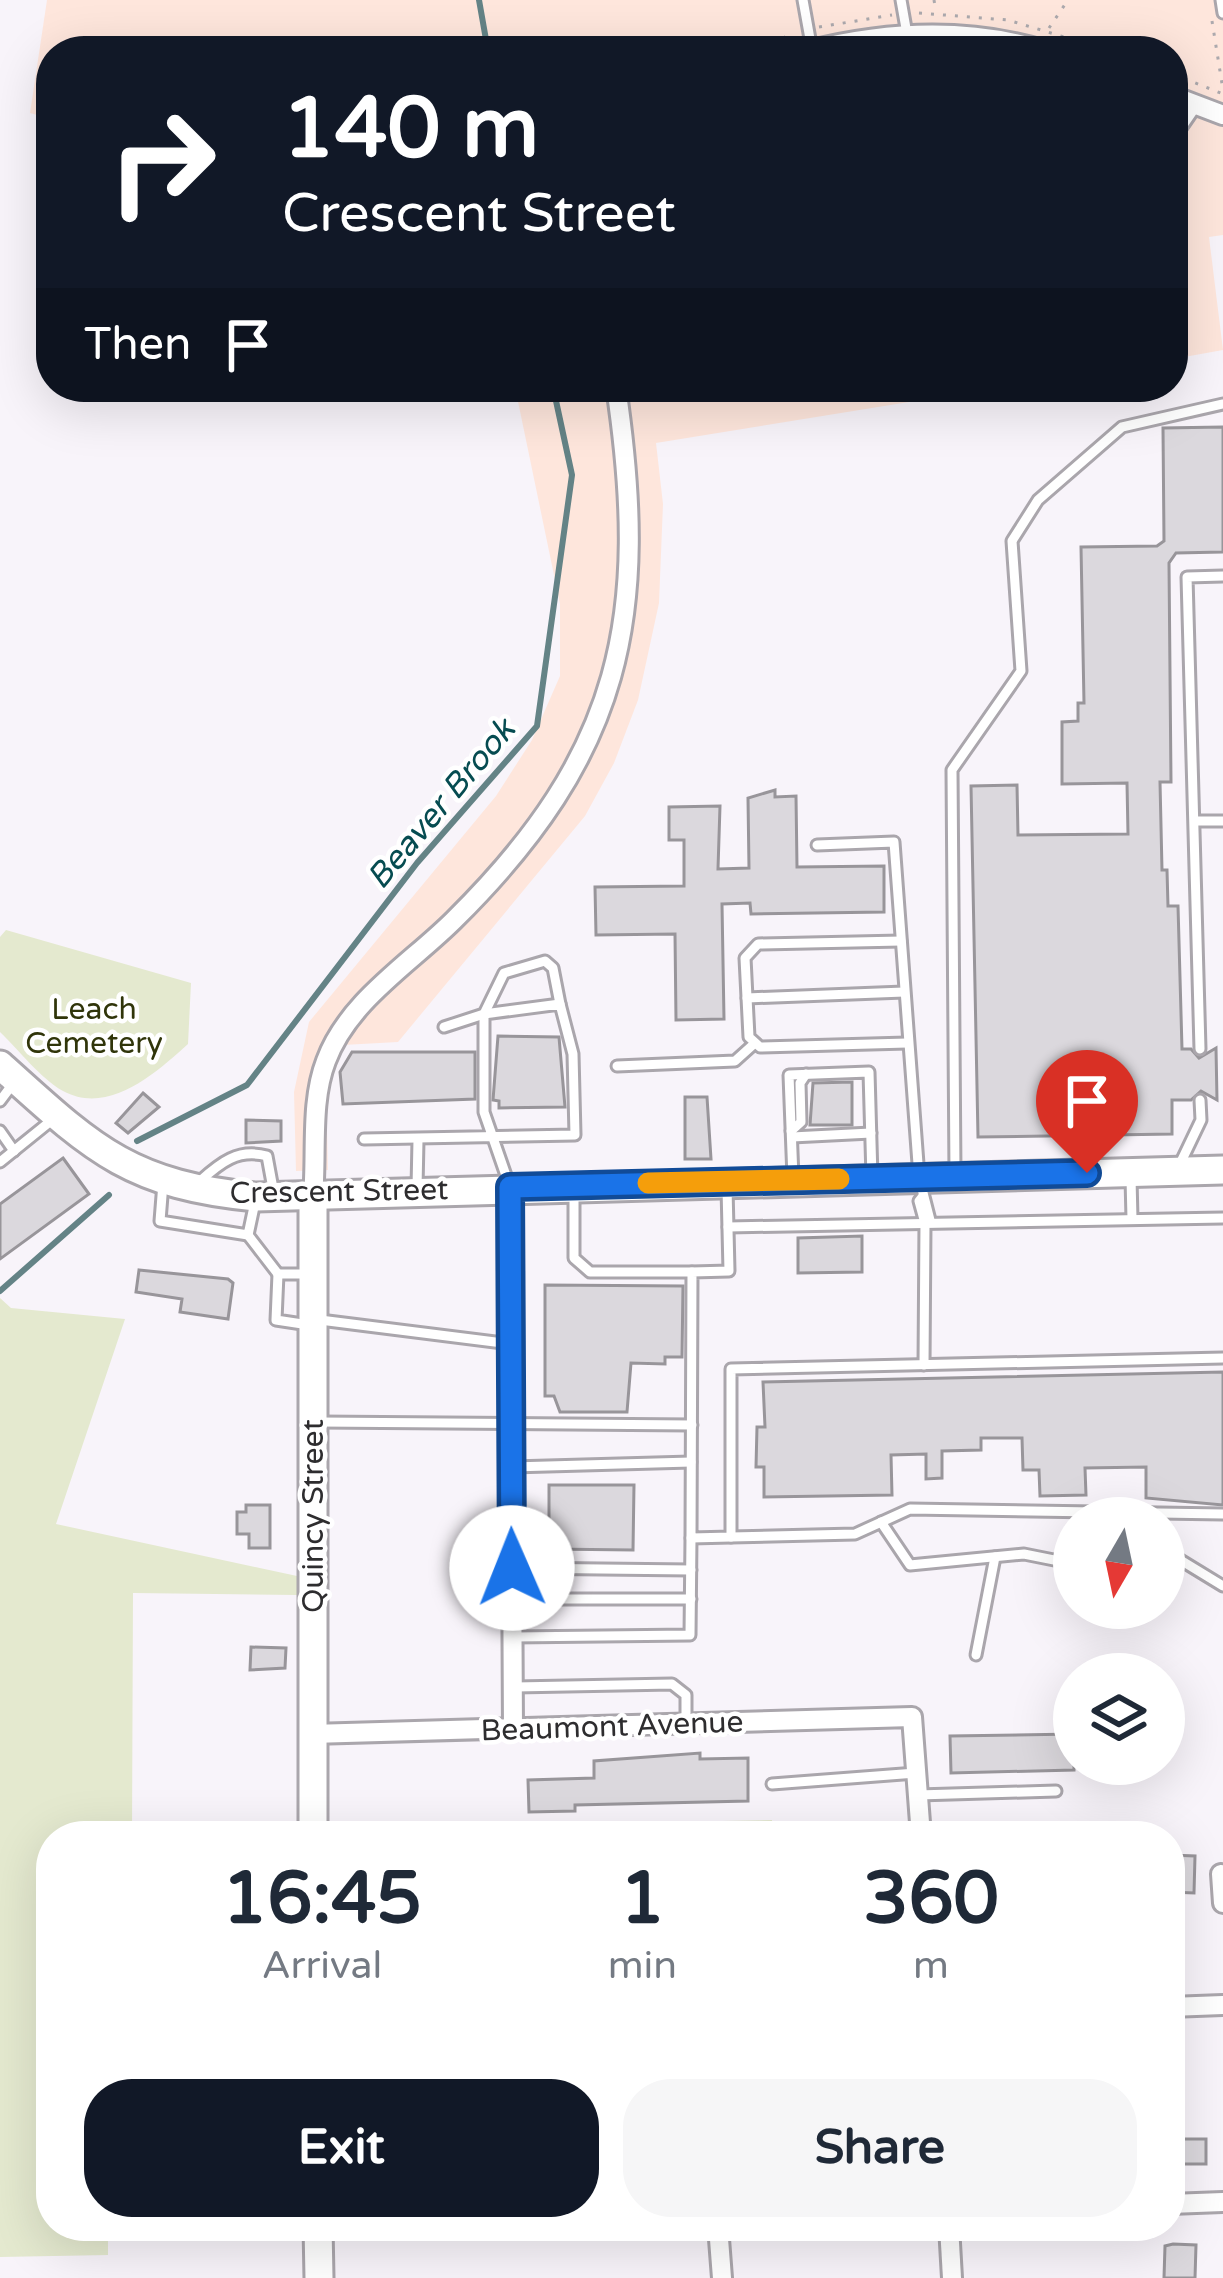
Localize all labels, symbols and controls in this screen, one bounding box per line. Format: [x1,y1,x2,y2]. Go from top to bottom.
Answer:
text: 140 m [282,79,539,180]
icon: right [84,84,240,240]
text: Crescent Street [282,181,676,246]
icon: arrive [215,312,281,378]
text: Then [84,318,191,372]
water label: Beaver Brook [359,710,525,897]
park label: Leach Cemetery [25,991,163,1062]
pin [1036,1050,1138,1173]
icon: arrive [1054,1068,1120,1134]
street label: Crescent Street [229,1171,449,1212]
street label: Quincy Street [295,1419,332,1613]
north arrow [1053,1497,1185,1629]
map controls [1053,1497,1185,1785]
position arrow [449,1505,575,1631]
button: layers [1053,1653,1185,1785]
street label: Beaumont Avenue [480,1703,744,1750]
text: 16:45 [222,1856,422,1943]
text: 1 [620,1856,665,1943]
text: 360 [863,1856,999,1943]
text: Arrival [262,1942,382,1989]
text: min [608,1942,677,1989]
text: m [913,1942,949,1989]
button: Exit [84,2079,599,2217]
button: Share [623,2079,1137,2217]

